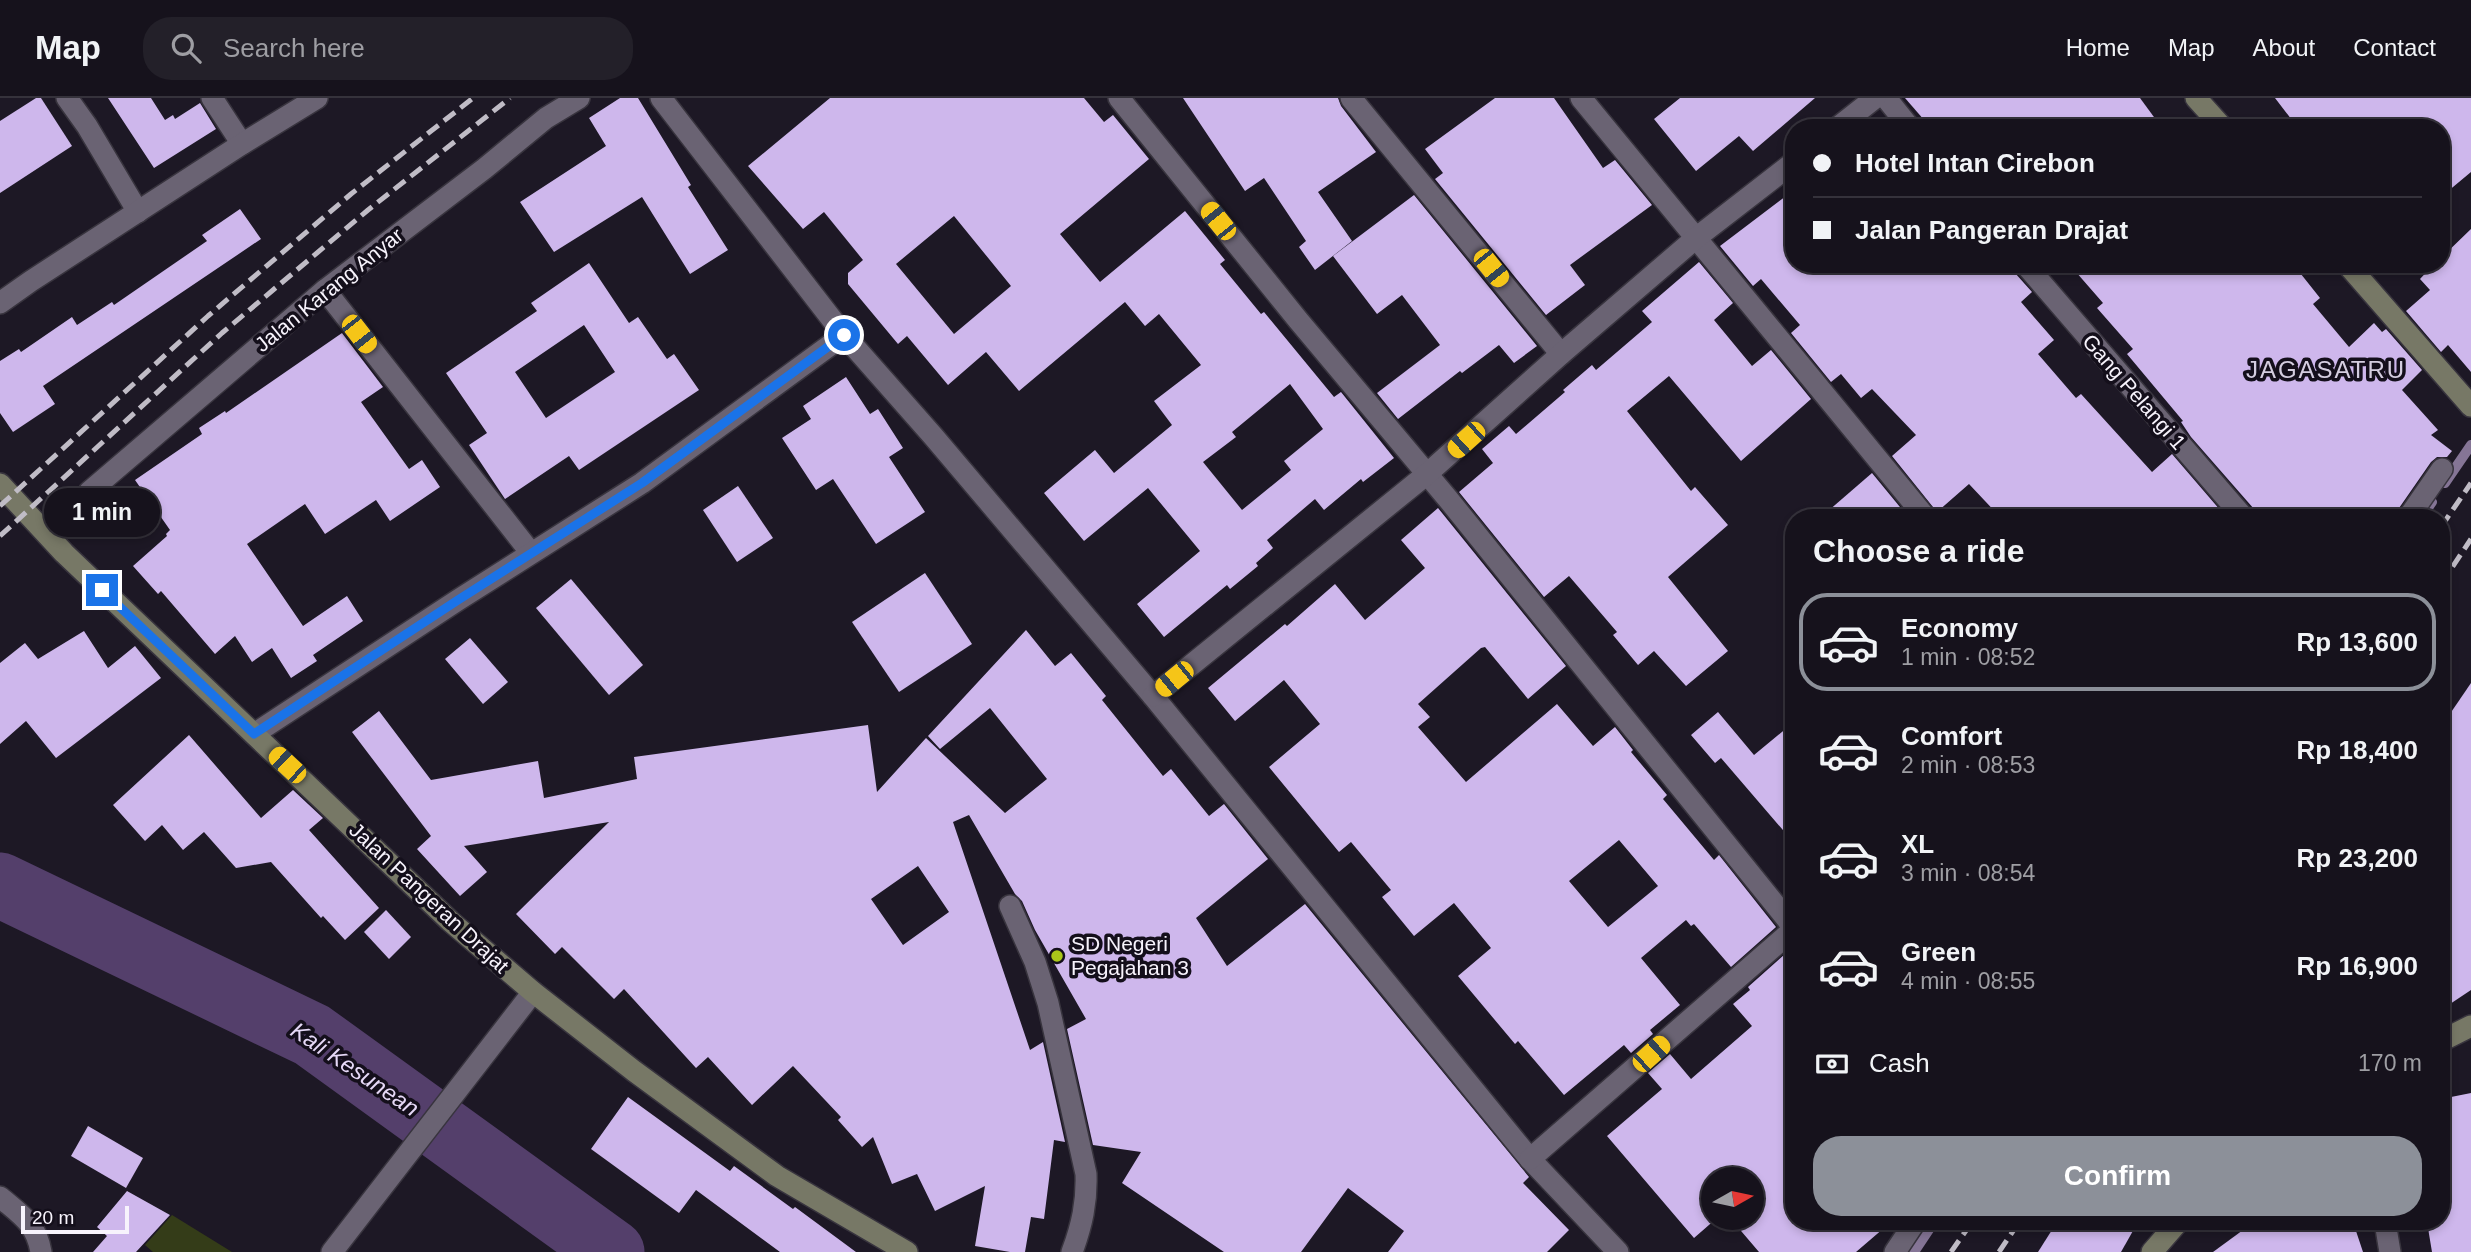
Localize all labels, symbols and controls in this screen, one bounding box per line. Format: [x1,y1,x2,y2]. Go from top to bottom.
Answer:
search box [143,17,633,80]
text: Map [35,29,101,66]
icon: search [167,29,205,67]
text: Search here [223,33,365,63]
text: Home [2066,34,2130,61]
text: Map [2168,34,2215,61]
text: About [2253,34,2315,61]
text: Contact [2353,34,2436,61]
text: Hotel Intan Cirebon [1855,148,2095,178]
car [1197,198,1240,244]
text: Jalan Pangeran Drajat [1855,215,2128,245]
street label: Jalan Karang Anyar [250,223,407,356]
car [1470,245,1513,291]
car [338,311,381,357]
route start [828,319,860,351]
street label: Gang Pelangi 1 [2078,329,2191,454]
district label: JAGASATRU [2246,356,2406,383]
car [1444,418,1489,462]
callout: 1 min [44,489,160,538]
text: 1 min [72,499,132,525]
text: Choose a ride [1813,533,2025,569]
route end [86,574,118,606]
icon: car [1817,611,1880,674]
text: Economy [1901,613,2018,643]
text: Rp 13,600 [2297,627,2418,657]
text: 1 min · 08:52 [1901,644,2035,670]
car [1152,658,1197,700]
icon: car [1817,719,1880,782]
text: Comfort [1901,721,2002,751]
text: Rp 18,400 [2297,735,2418,765]
car [265,743,310,787]
text: 2 min · 08:53 [1901,752,2035,778]
street label: Jalan Pangeran Drajat [345,818,514,977]
icon: car [1817,827,1880,890]
text: XL [1901,829,1934,859]
text: Rp 23,200 [2297,843,2418,873]
text: 3 min · 08:54 [1901,860,2035,886]
place label: SD Negeri Pegajahan 3 [1071,932,1189,979]
icon: car [1817,935,1880,998]
text: Green [1901,937,1976,967]
marker: SD Negeri Pegajahan 3 [1049,948,1065,964]
text: Rp 16,900 [2297,951,2418,981]
text: 4 min · 08:55 [1901,968,2035,994]
water label: Kali Kesunean [286,1017,424,1121]
car [1629,1032,1674,1076]
icon: cash [1813,1045,1851,1083]
text: Cash [1869,1048,1930,1078]
text: 170 m [2358,1050,2422,1076]
button: Confirm [1813,1136,2422,1216]
north arrow [1701,1167,1764,1230]
map controls [1701,1167,1764,1230]
scale bar [21,1203,130,1235]
text: 20 m [32,1207,74,1228]

